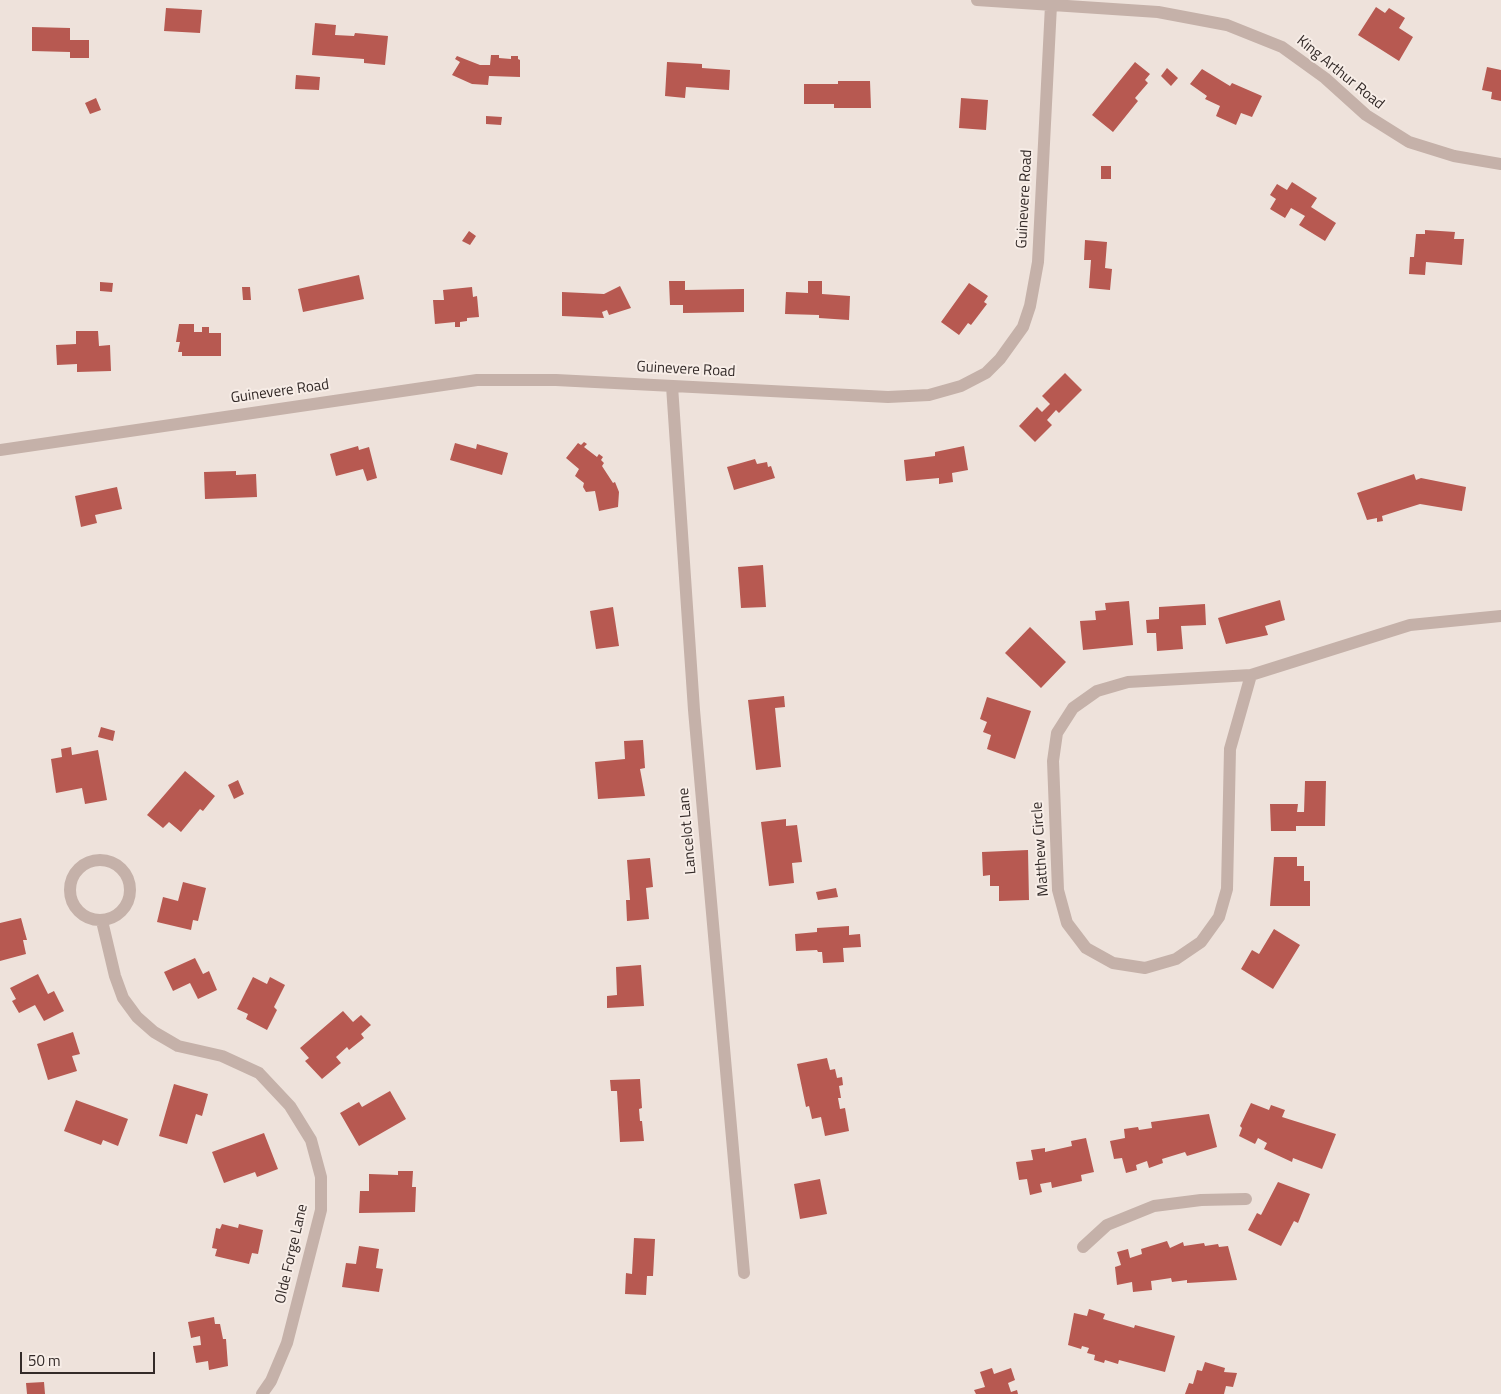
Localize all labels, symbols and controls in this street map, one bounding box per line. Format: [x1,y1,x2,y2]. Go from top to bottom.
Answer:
street label: King Arthur Road [1293,32,1387,114]
street label: Guinevere Road [1013,149,1037,249]
street label: Guinevere Road [636,358,736,382]
street label: Guinevere Road [230,376,330,408]
street label: Lancelot Lane [675,787,701,875]
street label: Matthew Circle [1029,801,1053,897]
street label: Olde Forge Lane [272,1202,312,1306]
scale bar [22,1342,158,1374]
text: 50 m [28,1349,61,1372]

